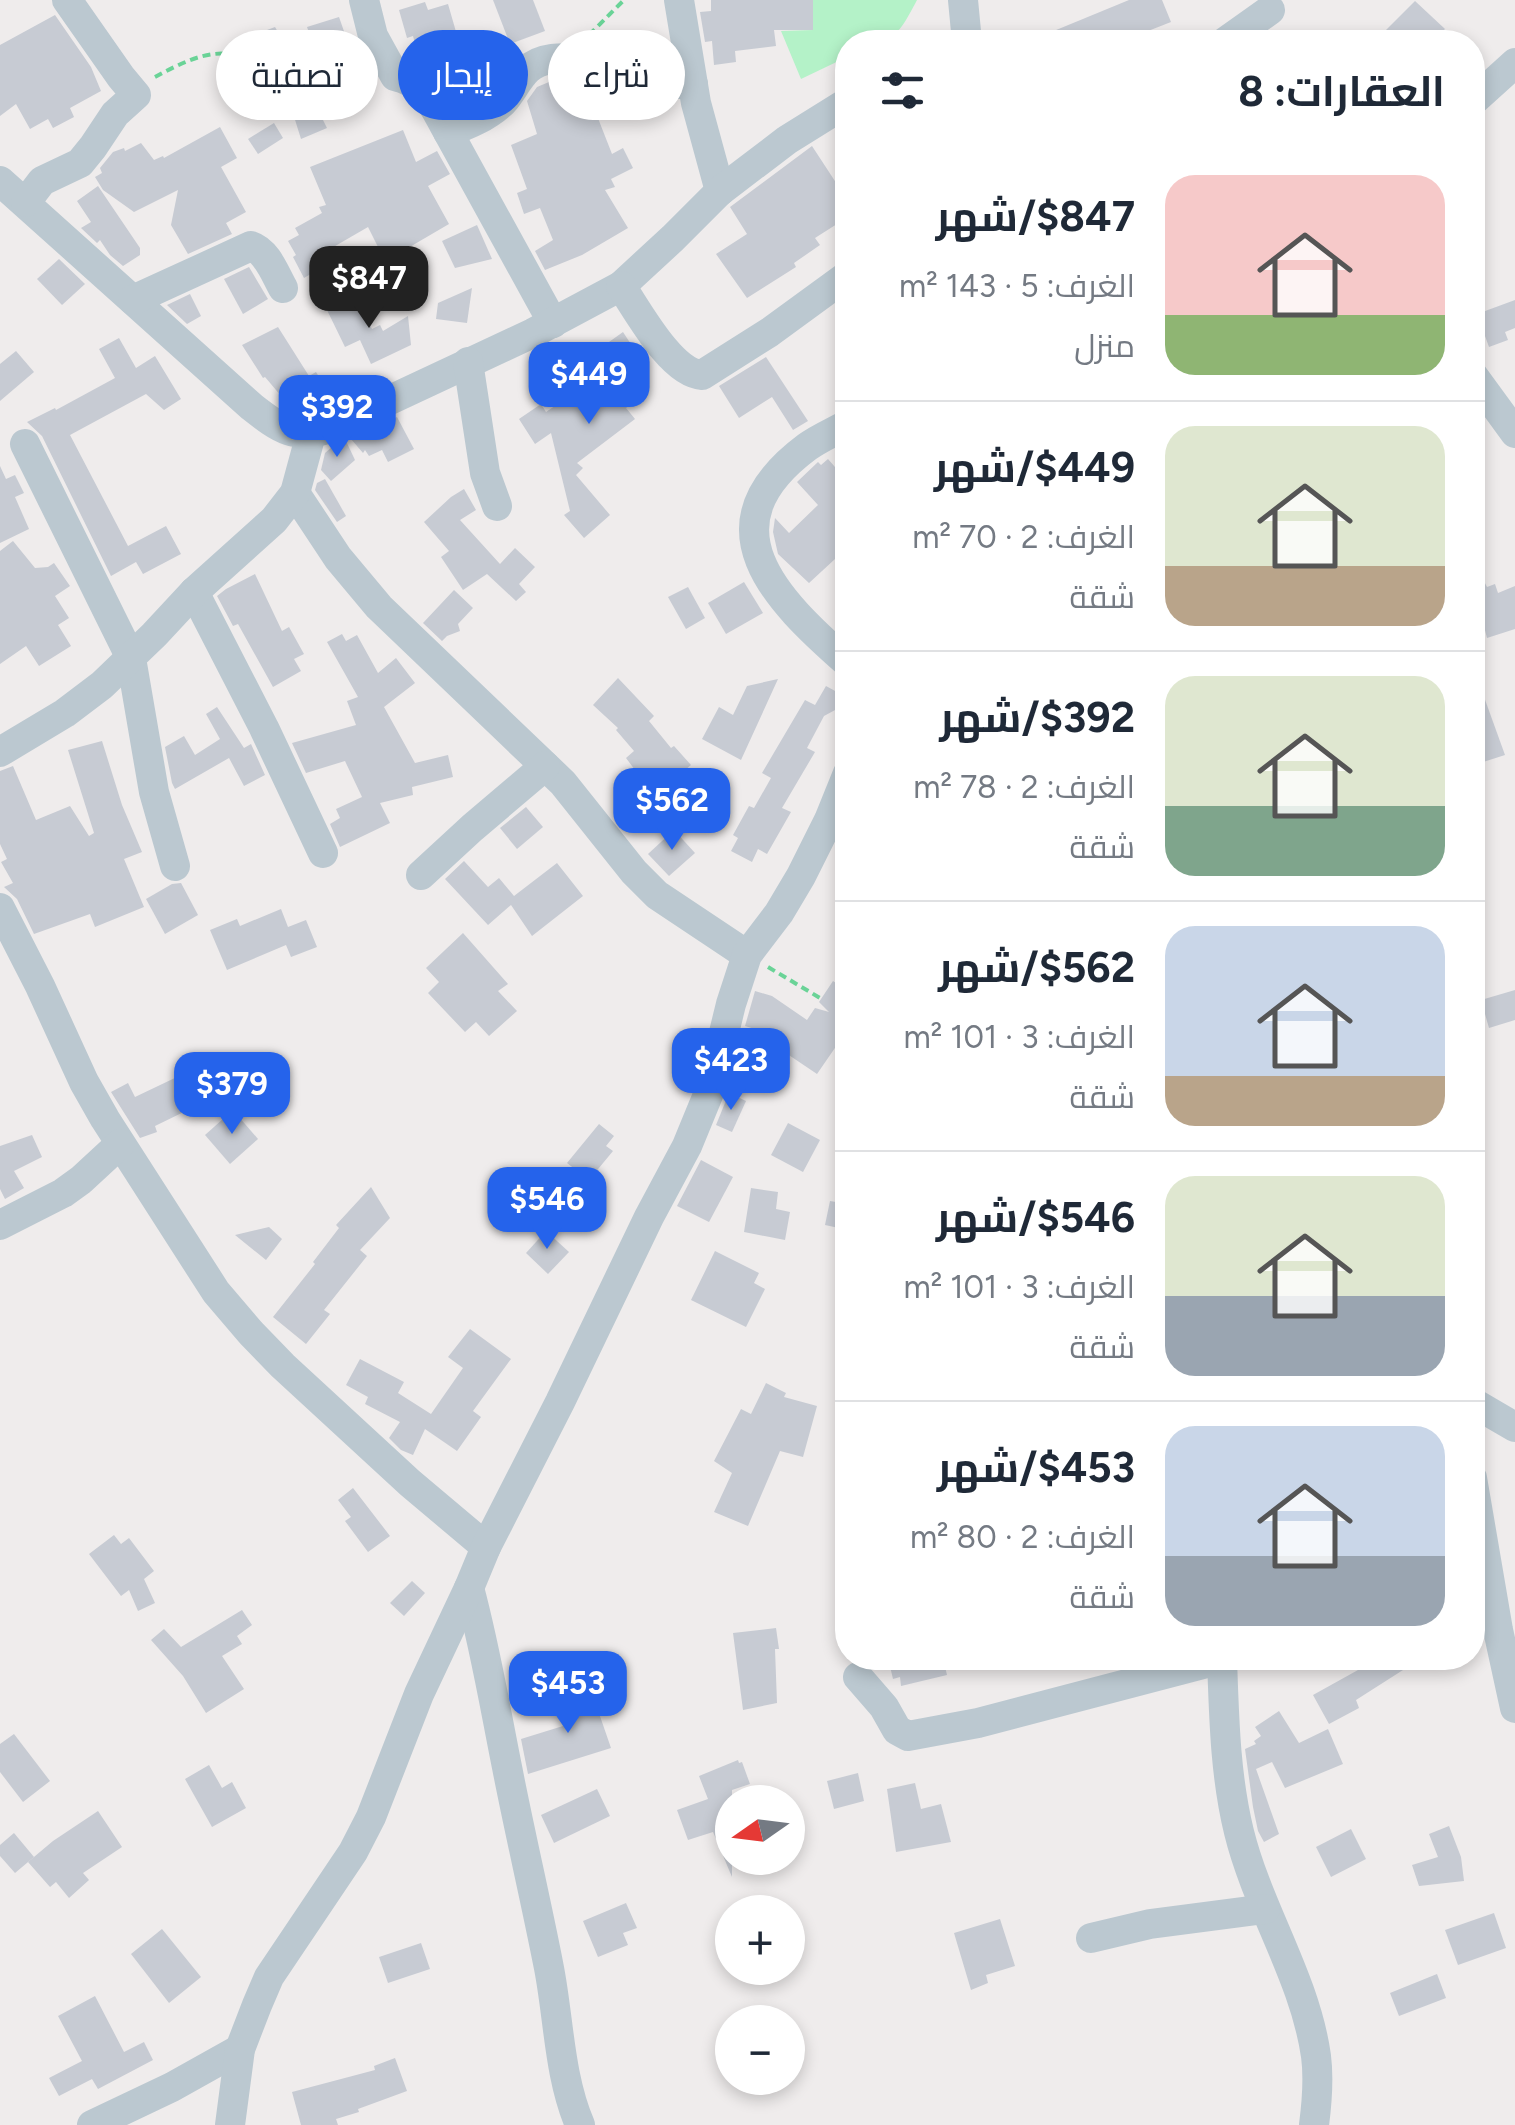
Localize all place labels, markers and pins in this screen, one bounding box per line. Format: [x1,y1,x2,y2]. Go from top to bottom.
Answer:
pin: $847 [310,246,428,331]
pin: $449 [530,342,648,427]
pin: $392 [278,375,396,460]
pin: $562 [613,768,731,853]
pin: $423 [672,1028,790,1113]
pin: $379 [173,1052,291,1137]
pin: $546 [488,1167,606,1252]
pin: $453 [509,1651,627,1736]

